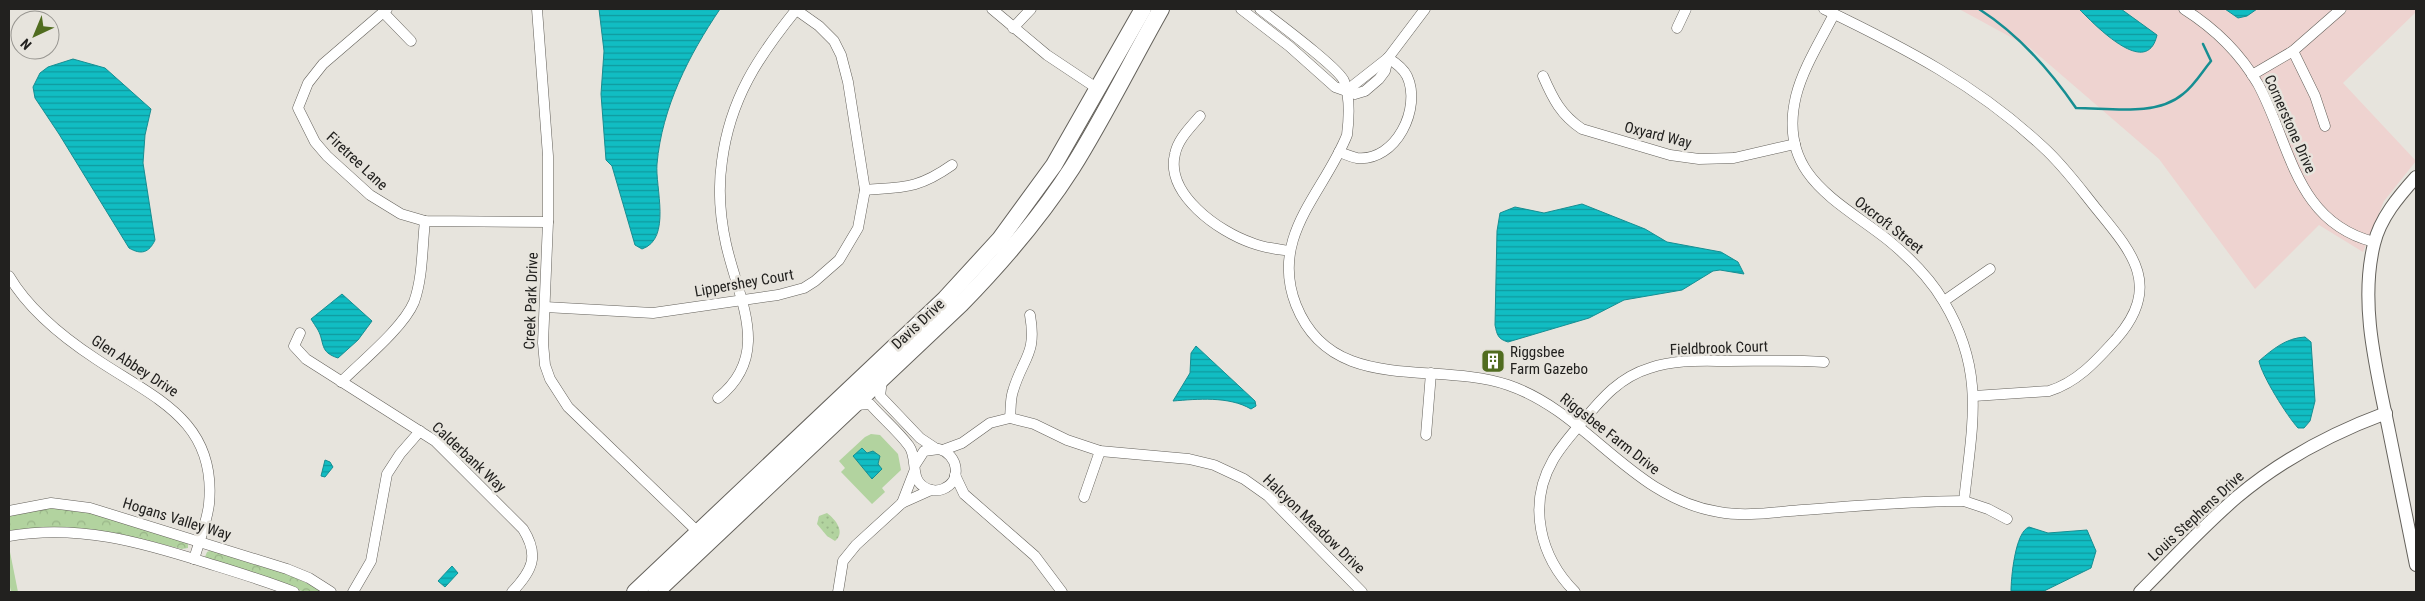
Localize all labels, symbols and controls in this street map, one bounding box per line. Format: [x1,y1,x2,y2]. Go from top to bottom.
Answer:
north arrow [10,10,60,60]
text: N [17,36,35,53]
street label: Cornerstone Drive [2260,72,2320,176]
street label: Oxyard Way [1622,118,1694,152]
street label: Firetree Lane [323,128,391,194]
street label: Oxcroft Street [1851,193,1927,257]
street label: Creek Park Drive [520,252,542,350]
street label: Lippershey Court [693,265,795,301]
street label: Davis Drive [888,295,948,353]
street label: Glen Abbey Drive [88,331,182,401]
street label: Fieldbrook Court [1670,337,1768,359]
place label: Riggsbee Farm Gazebo [1510,343,1588,378]
building icon: Riggsbee Farm Gazebo [1480,348,1506,374]
street label: Riggsbee Farm Drive [1557,390,1663,478]
street label: Calderbank Way [428,418,510,496]
street label: Louis Stephens Drive [2145,467,2247,565]
street label: Halcyon Meadow Drive [1259,471,1369,577]
street label: Hogans Valley Way [121,494,233,544]

